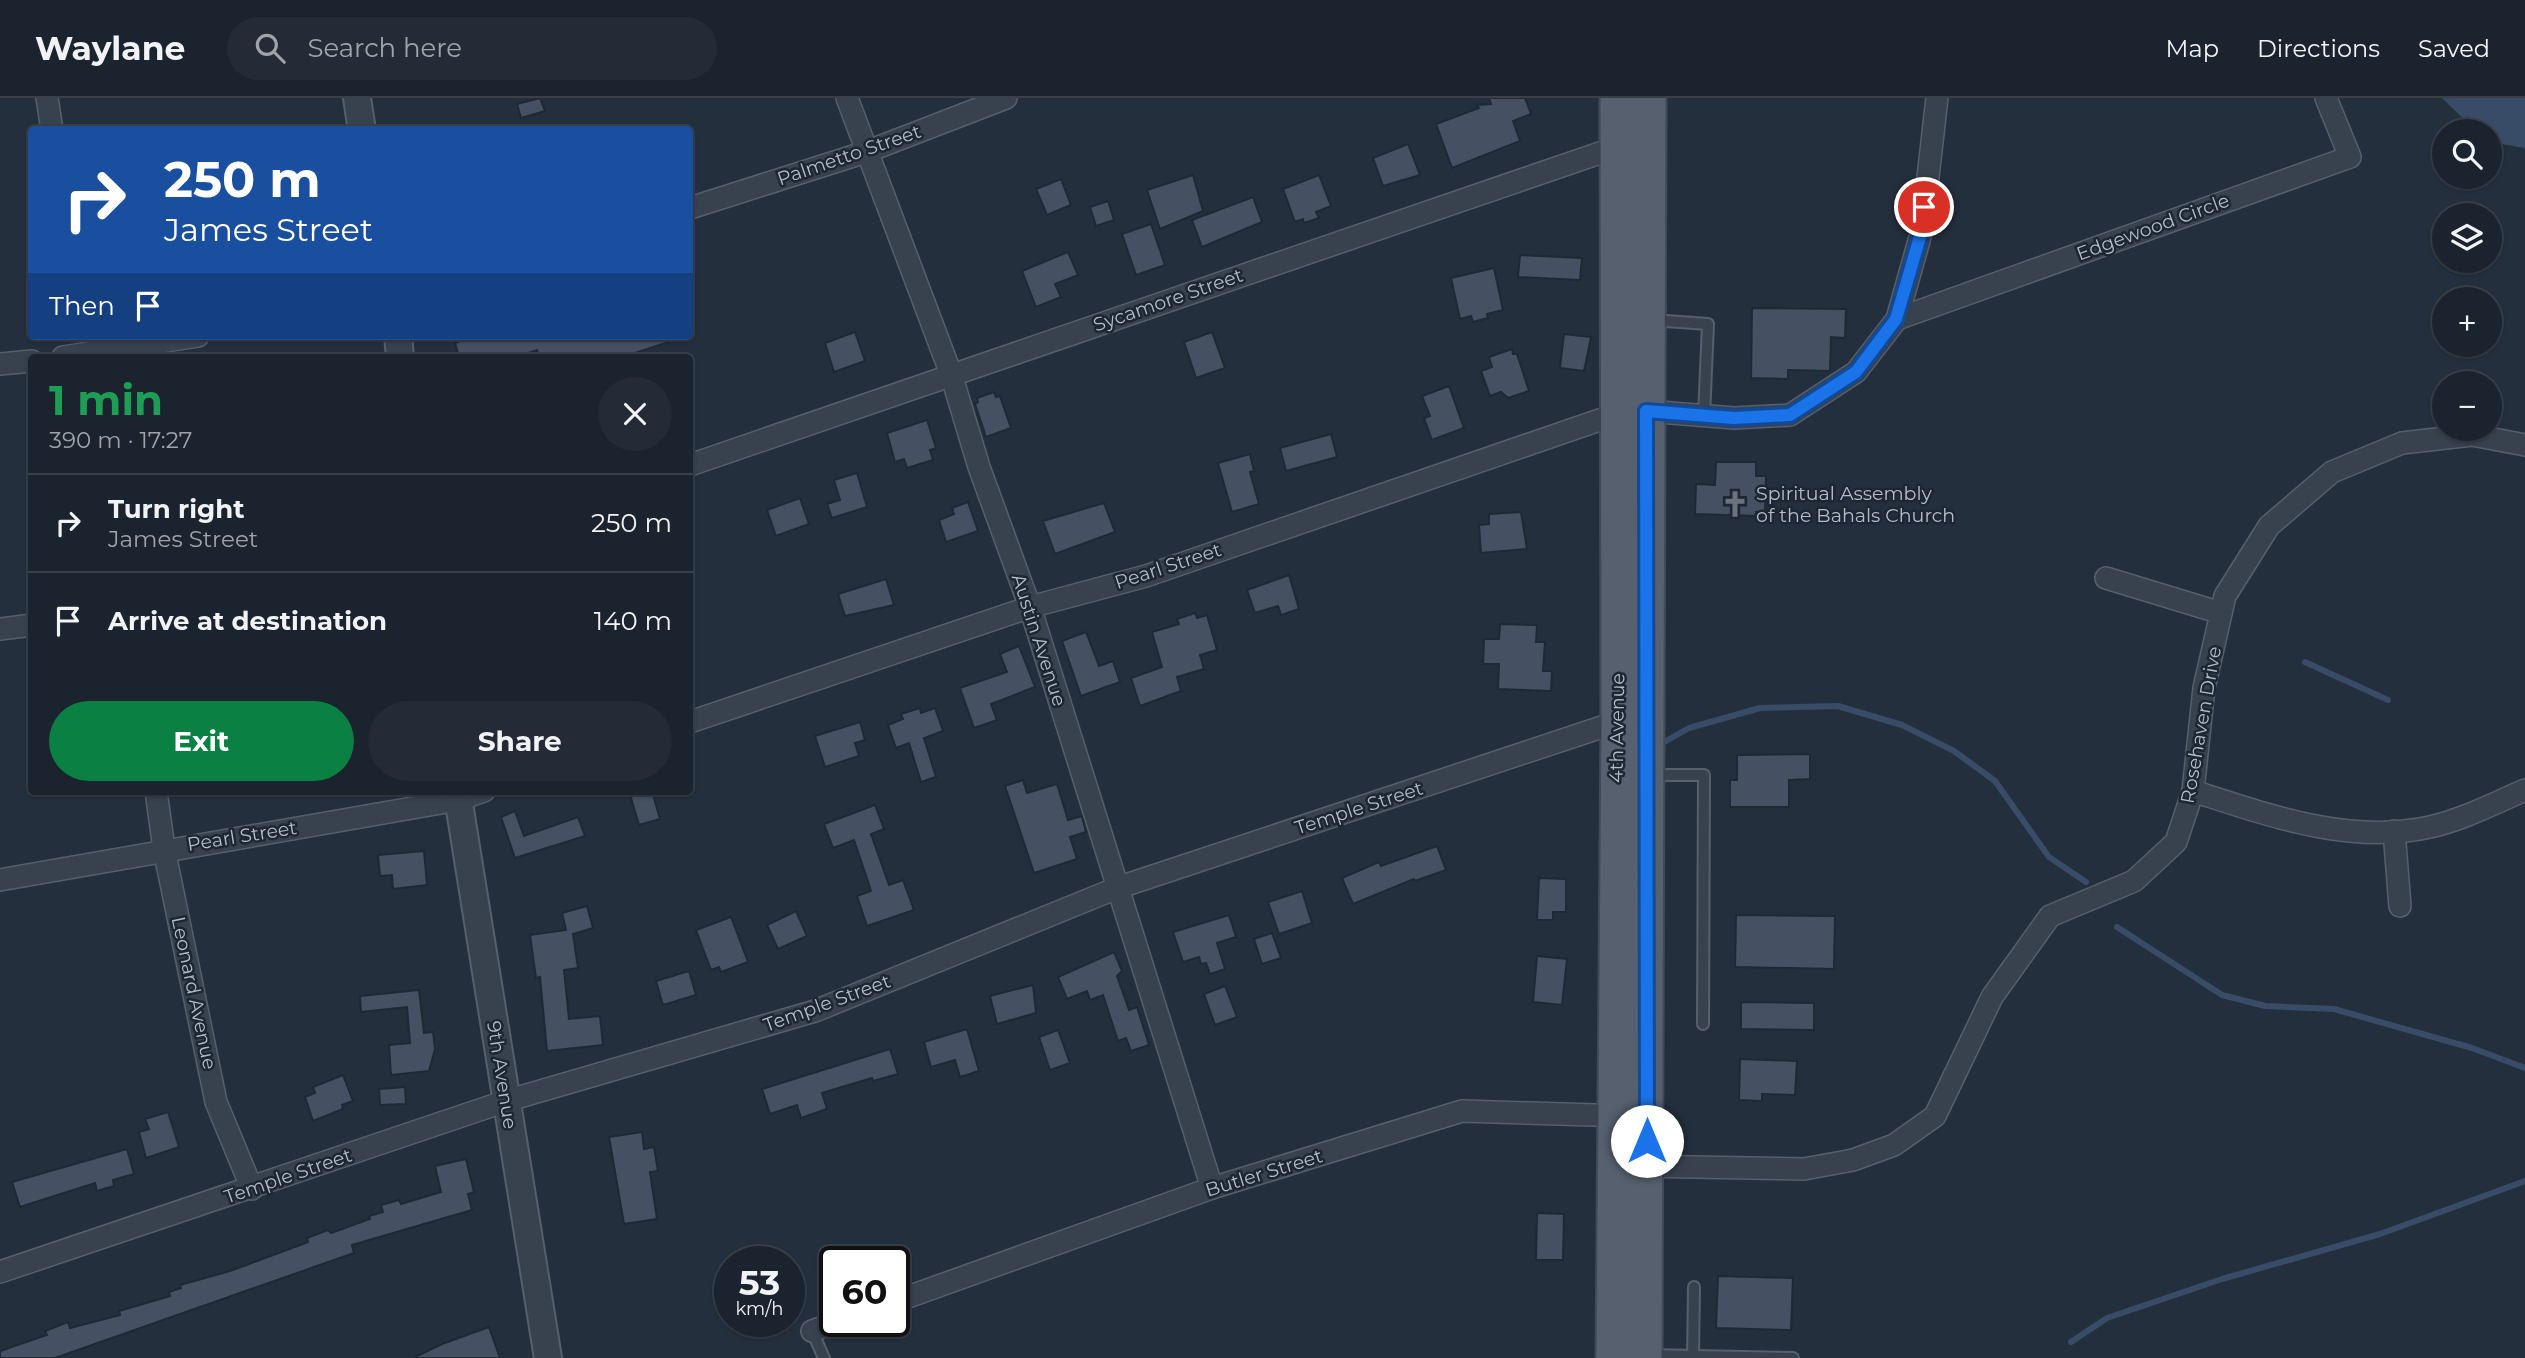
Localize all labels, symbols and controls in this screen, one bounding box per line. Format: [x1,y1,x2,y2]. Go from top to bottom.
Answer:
search box [227,17,717,80]
text: Waylane [35,28,185,68]
icon: search [251,29,289,67]
text: Search here [307,32,462,64]
text: Map [2166,34,2219,63]
text: Directions [2257,34,2380,63]
text: Saved [2418,34,2490,63]
map controls [2432,119,2502,441]
button: search [2432,119,2502,189]
street label: Palmetto Street [774,120,924,190]
text: 250 m [164,150,321,209]
icon: right [49,154,140,245]
pin [1894,177,1954,237]
icon: arrive [1905,188,1943,226]
street label: Edgewood Circle [2073,189,2233,265]
button: layers [2432,203,2502,273]
text: James Street [164,210,373,249]
street label: Sycamore Street [1090,263,1246,336]
icon: arrive [129,287,167,325]
button: + [2432,287,2502,357]
text: Then [49,290,115,322]
button: − [2432,371,2502,441]
text: 1 min [49,374,163,426]
button: close [598,377,672,451]
text: 390 m · 17:27 [49,426,192,454]
place label: Spiritual Assembly of the Bahals Church [1756,482,1955,527]
church icon: Spiritual Assembly of the Bahals Church [1720,489,1750,519]
text: Turn right [108,493,244,525]
icon: right [49,504,87,542]
text: 250 m [591,507,672,539]
text: James Street [108,525,258,553]
street label: Pearl Street [1112,538,1225,594]
street label: Austin Avenue [1007,571,1071,709]
icon: arrive [49,602,87,640]
text: Arrive at destination [108,605,387,637]
text: 140 m [594,605,672,637]
street label: Rosehaven Drive [2176,645,2226,805]
street label: 4th Avenue [1605,673,1629,783]
button: Exit [49,701,354,781]
button: Share [368,701,672,781]
street label: Temple Street [1292,776,1426,840]
street label: Pearl Street [185,816,299,856]
street label: Leonard Avenue [167,915,221,1071]
street label: Temple Street [760,969,894,1037]
street label: 9th Avenue [482,1019,522,1131]
position arrow [1610,1104,1684,1178]
street label: Temple Street [221,1143,355,1209]
street label: Butler Street [1203,1144,1326,1202]
speed limit sign: 60 [819,1246,910,1337]
text: 53 [739,1261,780,1304]
text: km/h [735,1298,784,1320]

